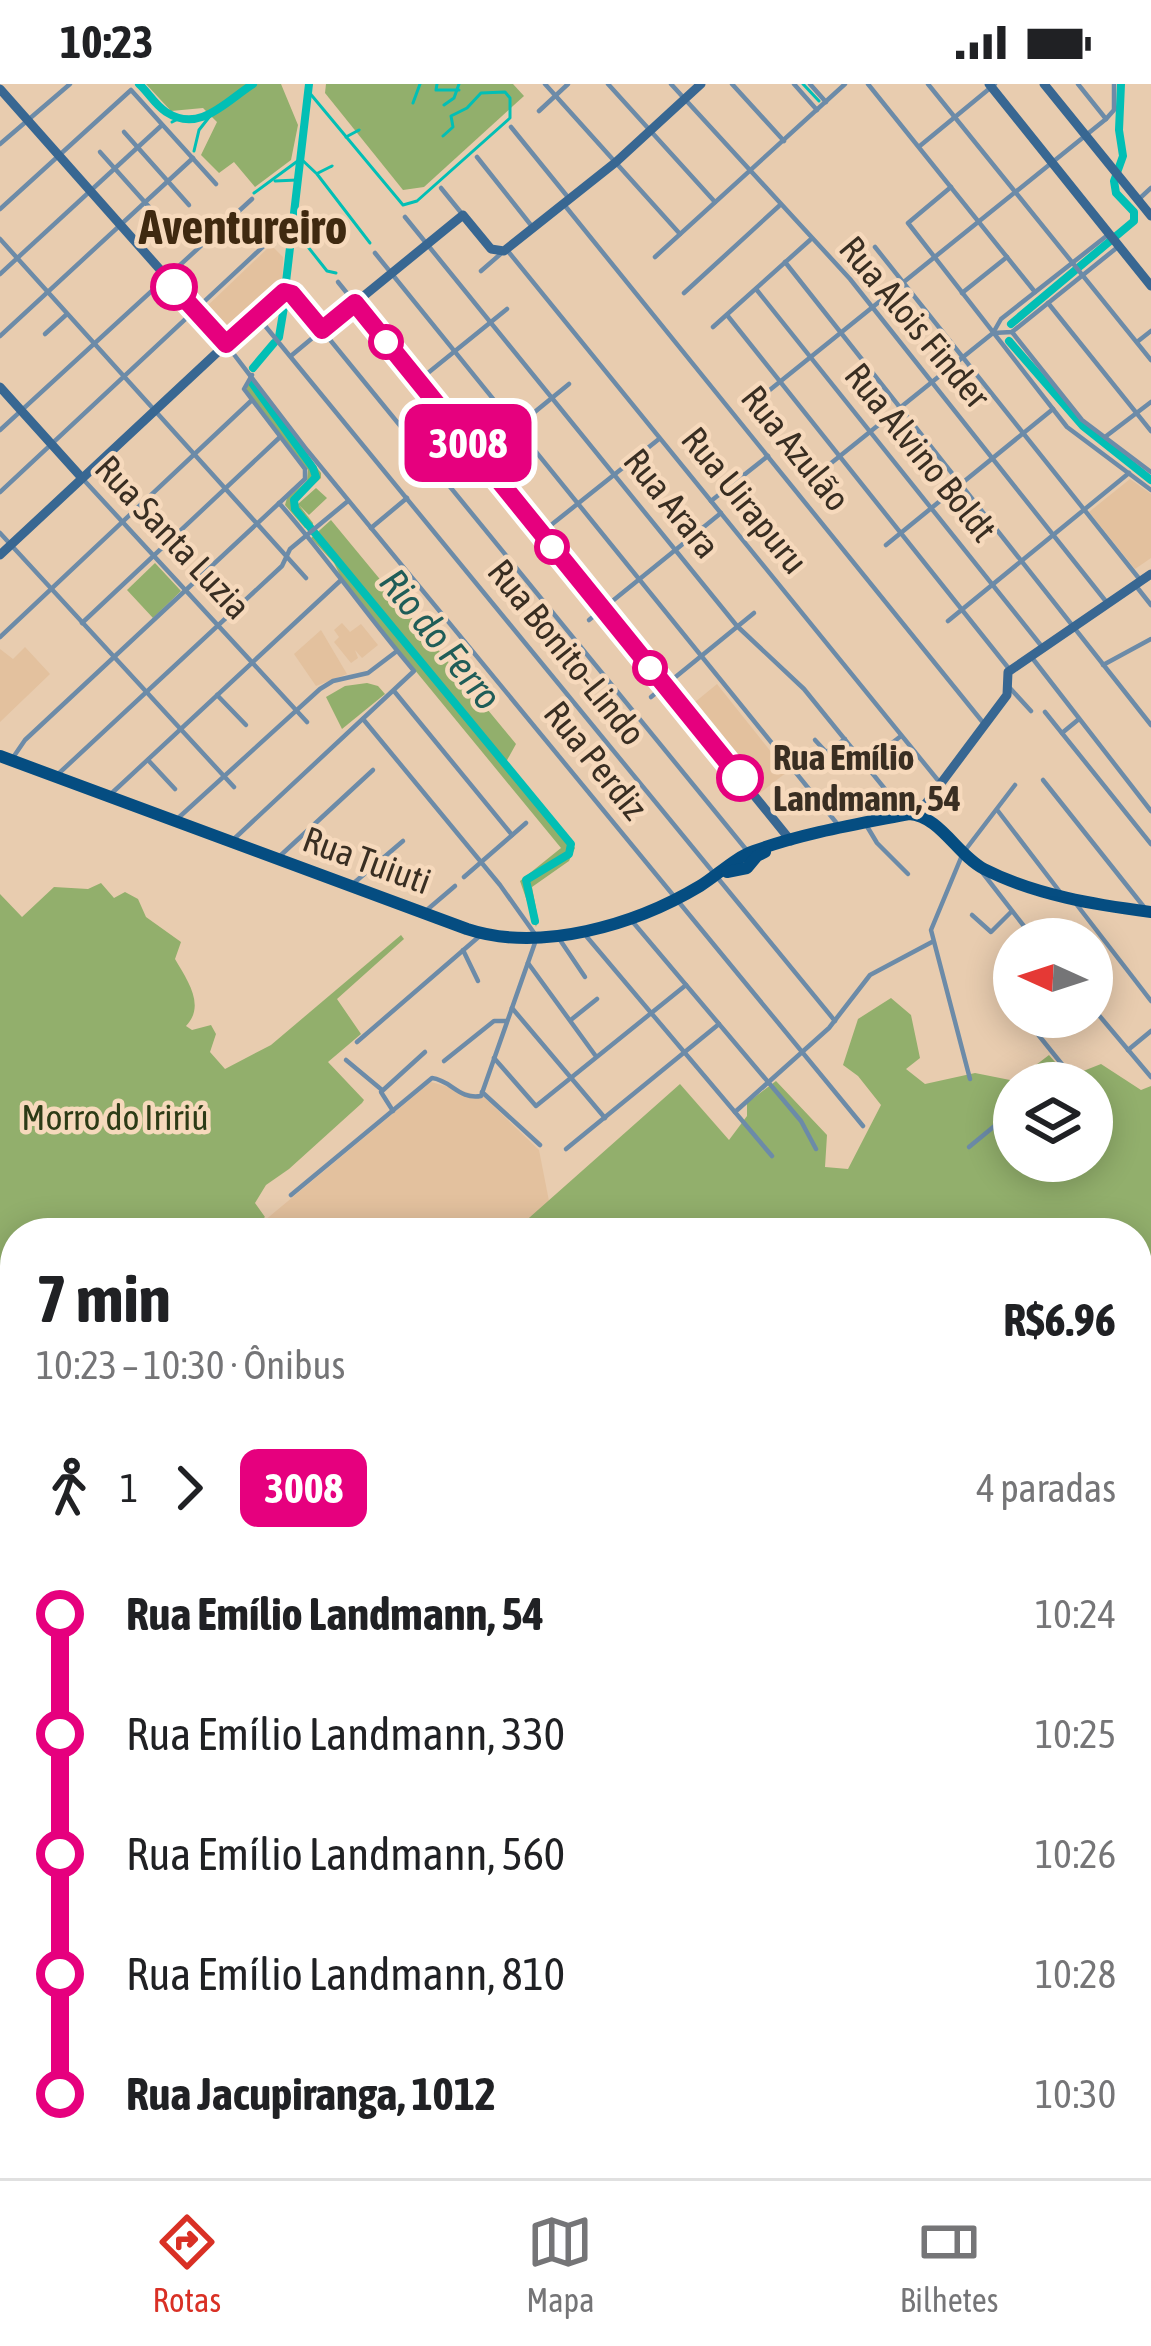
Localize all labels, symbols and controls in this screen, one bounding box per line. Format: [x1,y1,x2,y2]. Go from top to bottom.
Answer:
text: 10:23 [60,16,154,68]
district label: Aventureiro [138,199,347,254]
street label: Rua Alois Finder [831,228,1000,417]
unlabelled marker [152,265,196,309]
unlabelled marker [370,326,402,358]
street label: Rua Alvino Boldt [836,355,1006,549]
street label: Rua Azulão [733,377,859,519]
line badge: 3008 [384,404,552,482]
text: 3008 [429,419,507,467]
street label: Rua Uirapuru [673,419,817,581]
street label: Rua Arara [615,440,729,566]
street label: Rua Santa Luzia [87,447,259,627]
unlabelled marker [536,531,568,563]
street label: Rua Bonito-Lindo [479,551,655,753]
water label: Rio do Ferro [371,560,511,718]
unlabelled marker [634,652,666,684]
street label: Rua Perdiz [536,693,656,827]
place label: Rua Emílio Landmann, 54 [773,736,961,819]
marker: Rua Emílio Landmann, 54 [718,756,762,800]
street label: Rua Tuiuti [297,818,437,902]
north arrow [993,918,1113,1038]
map controls [993,918,1113,1182]
button: layers [993,1062,1113,1182]
park label: Morro do Iririú [21,1096,209,1138]
text: 7 min [36,1260,171,1336]
text: R$6.96 [1003,1294,1116,1346]
text: 10:23 – 10:30 · Ônibus [36,1343,345,1387]
icon: walk [36,1455,102,1521]
icon: forward [156,1455,222,1521]
text: 3008 [264,1464,343,1512]
text: 1 [120,1466,138,1510]
text: 4 paradas [976,1466,1116,1510]
text: Rua Emílio Landmann, 54 [126,1588,544,1640]
text: 10:24 [1035,1592,1116,1636]
text: Rua Emílio Landmann, 330 [126,1708,565,1760]
text: 10:25 [1035,1712,1116,1756]
text: Rua Emílio Landmann, 560 [126,1828,565,1880]
text: 10:26 [1035,1832,1116,1876]
text: Rua Emílio Landmann, 810 [126,1948,565,2000]
text: 10:28 [1035,1952,1116,1996]
text: Rua Jacupiranga, 1012 [126,2068,496,2120]
text: 10:30 [1035,2072,1116,2116]
tab: Rotas [153,2209,221,2319]
tab: Mapa [526,2209,595,2319]
tab: Bilhetes [900,2209,998,2319]

